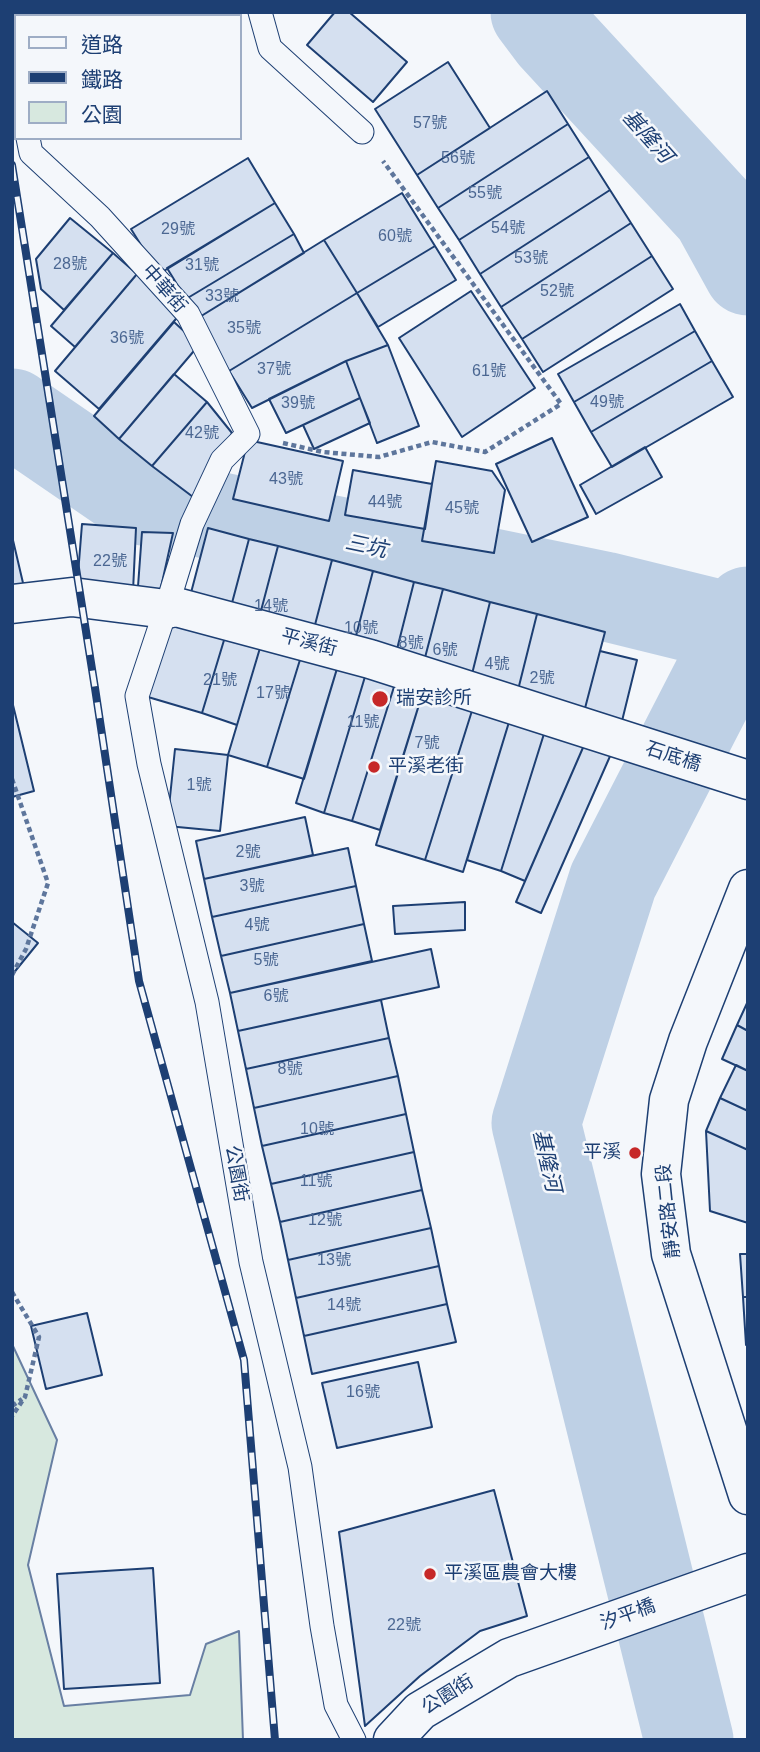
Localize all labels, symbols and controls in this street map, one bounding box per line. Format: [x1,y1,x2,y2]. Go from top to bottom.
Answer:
legend [14,14,242,140]
text: 道路 [81,33,123,56]
text: 鐵路 [81,68,123,91]
text: 公園 [81,103,123,126]
water label: 基隆河 [617,105,677,169]
house number: 57號 [413,114,447,134]
house number: 56號 [441,149,475,169]
house number: 55號 [468,184,502,204]
house number: 54號 [491,219,525,239]
house number: 29號 [161,220,195,240]
house number: 60號 [378,227,412,247]
house number: 53號 [514,249,548,269]
house number: 28號 [53,255,87,275]
house number: 31號 [185,256,219,276]
street label: 中華街 [137,260,191,318]
house number: 52號 [540,282,574,302]
house number: 33號 [205,287,239,307]
house number: 35號 [227,319,261,339]
house number: 36號 [110,329,144,349]
house number: 37號 [257,360,291,380]
house number: 61號 [472,362,506,382]
house number: 49號 [590,393,624,413]
house number: 39號 [281,394,315,414]
house number: 42號 [185,424,219,444]
house number: 43號 [269,470,303,490]
house number: 44號 [368,493,402,513]
house number: 45號 [445,499,479,519]
water label: 三坑 [343,530,389,564]
house number: 22號 [93,552,127,572]
house number: 14號 [254,597,288,617]
house number: 10號 [344,619,378,639]
street label: 平溪街 [279,625,339,661]
house number: 8號 [399,634,423,654]
house number: 6號 [433,641,457,661]
house number: 4號 [485,655,509,675]
house number: 2號 [530,669,554,689]
house number: 21號 [203,671,237,691]
house number: 17號 [256,684,290,704]
place label: 瑞安診所 [396,688,472,710]
marker: 瑞安診所 [370,689,390,709]
house number: 11號 [347,713,379,733]
house number: 7號 [415,734,439,754]
street label: 石底橋 [642,737,704,777]
place label: 平溪老街 [388,756,464,778]
marker: 平溪老街 [366,759,382,775]
house number: 1號 [187,776,211,796]
house number: 2號 [236,843,260,863]
house number: 3號 [240,877,264,897]
house number: 4號 [245,916,269,936]
house number: 5號 [254,951,278,971]
house number: 6號 [264,987,288,1007]
house number: 8號 [278,1060,302,1080]
house number: 10號 [300,1120,334,1140]
water label: 基隆河 [527,1127,565,1195]
place label: 平溪 [583,1142,621,1164]
street label: 公園街 [220,1144,252,1204]
marker: 平溪 [627,1145,643,1161]
street label: 靜安路二段 [653,1163,685,1259]
house number: 11號 [300,1172,332,1192]
house number: 12號 [308,1211,342,1231]
house number: 13號 [317,1251,351,1271]
house number: 14號 [327,1296,361,1316]
house number: 16號 [346,1383,380,1403]
place label: 平溪區農會大樓 [444,1563,577,1585]
marker: 平溪區農會大樓 [422,1566,438,1582]
street label: 汐平橋 [597,1595,659,1635]
house number: 22號 [387,1616,421,1636]
street label: 公園街 [418,1670,478,1720]

